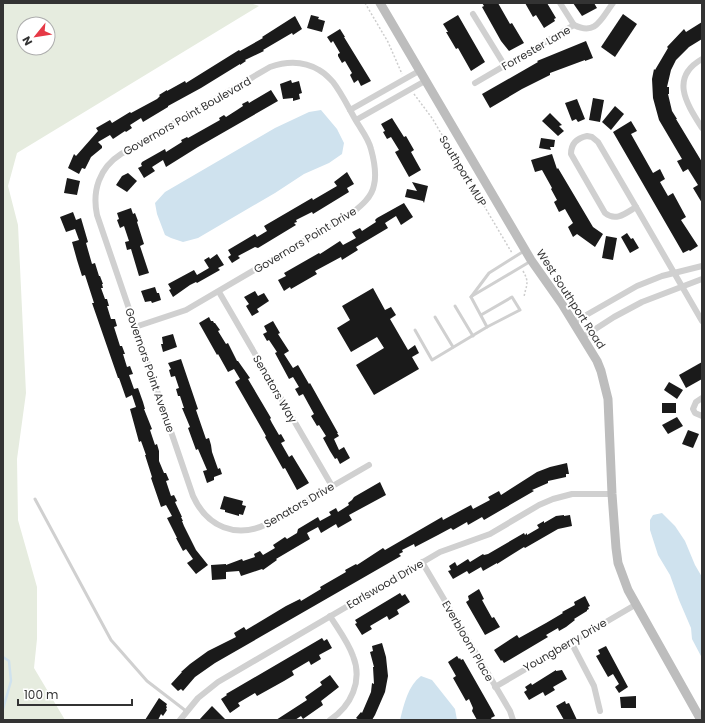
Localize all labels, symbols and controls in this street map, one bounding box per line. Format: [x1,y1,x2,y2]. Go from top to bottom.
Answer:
north arrow [16,16,56,56]
street label: Forrester Lane [499,22,574,74]
text: N [18,33,36,49]
street label: Governors Point Boulevard [120,73,254,159]
street label: Southport MUP [435,132,491,210]
street label: Governors Point Drive [251,203,360,277]
street label: West Southport Road [533,246,609,352]
street label: Governors Point Avenue [121,305,179,435]
street label: Senators Way [249,352,301,427]
street label: Senators Drive [261,478,337,532]
street label: Earlswood Drive [343,555,427,613]
street label: Everbloom Place [438,597,498,685]
street label: Youngberry Drive [520,614,610,675]
scale bar [18,681,132,707]
text: 100 m [24,686,58,703]

